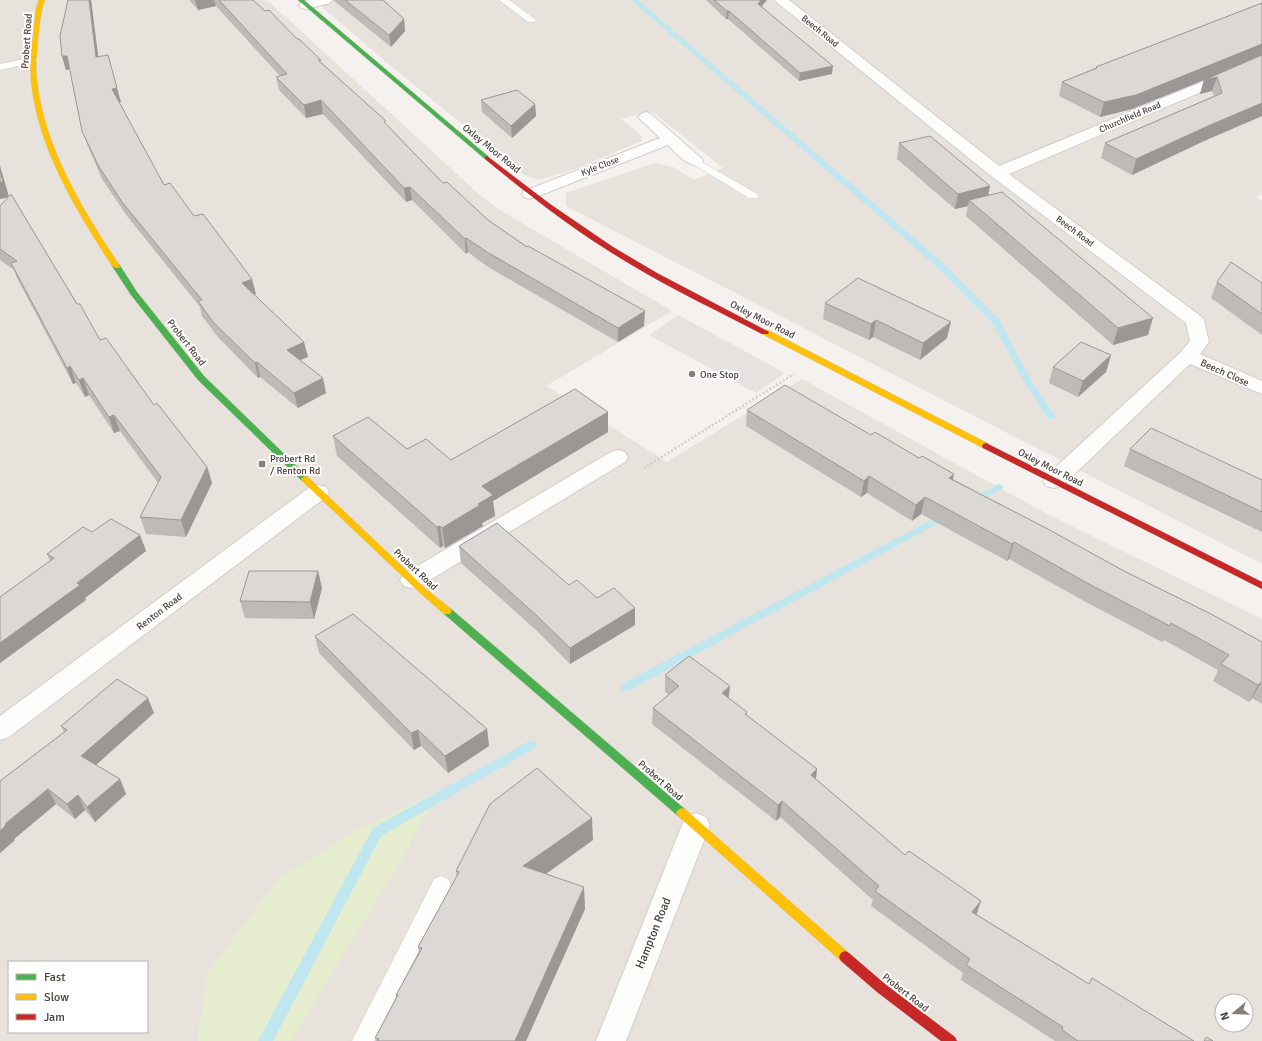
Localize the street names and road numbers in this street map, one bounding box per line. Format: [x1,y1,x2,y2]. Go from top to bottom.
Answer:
street label: Probert Road [19,13,35,69]
street label: Beech Road [799,13,841,50]
street label: Churchfield Road [1098,99,1163,135]
street label: Oxley Moor Road [460,122,523,176]
street label: Kyle Close [580,154,621,179]
street label: Beech Road [1053,214,1096,249]
street label: Oxley Moor Road [728,298,797,341]
street label: Probert Road [164,317,208,368]
street label: Beech Close [1198,357,1251,389]
street label: Oxley Moor Road [1016,446,1085,489]
street label: Probert Road [391,546,440,593]
street label: Renton Road [134,591,185,633]
street label: Probert Road [635,758,685,803]
street label: Hampton Road [632,895,675,971]
street label: Probert Road [880,971,931,1015]

